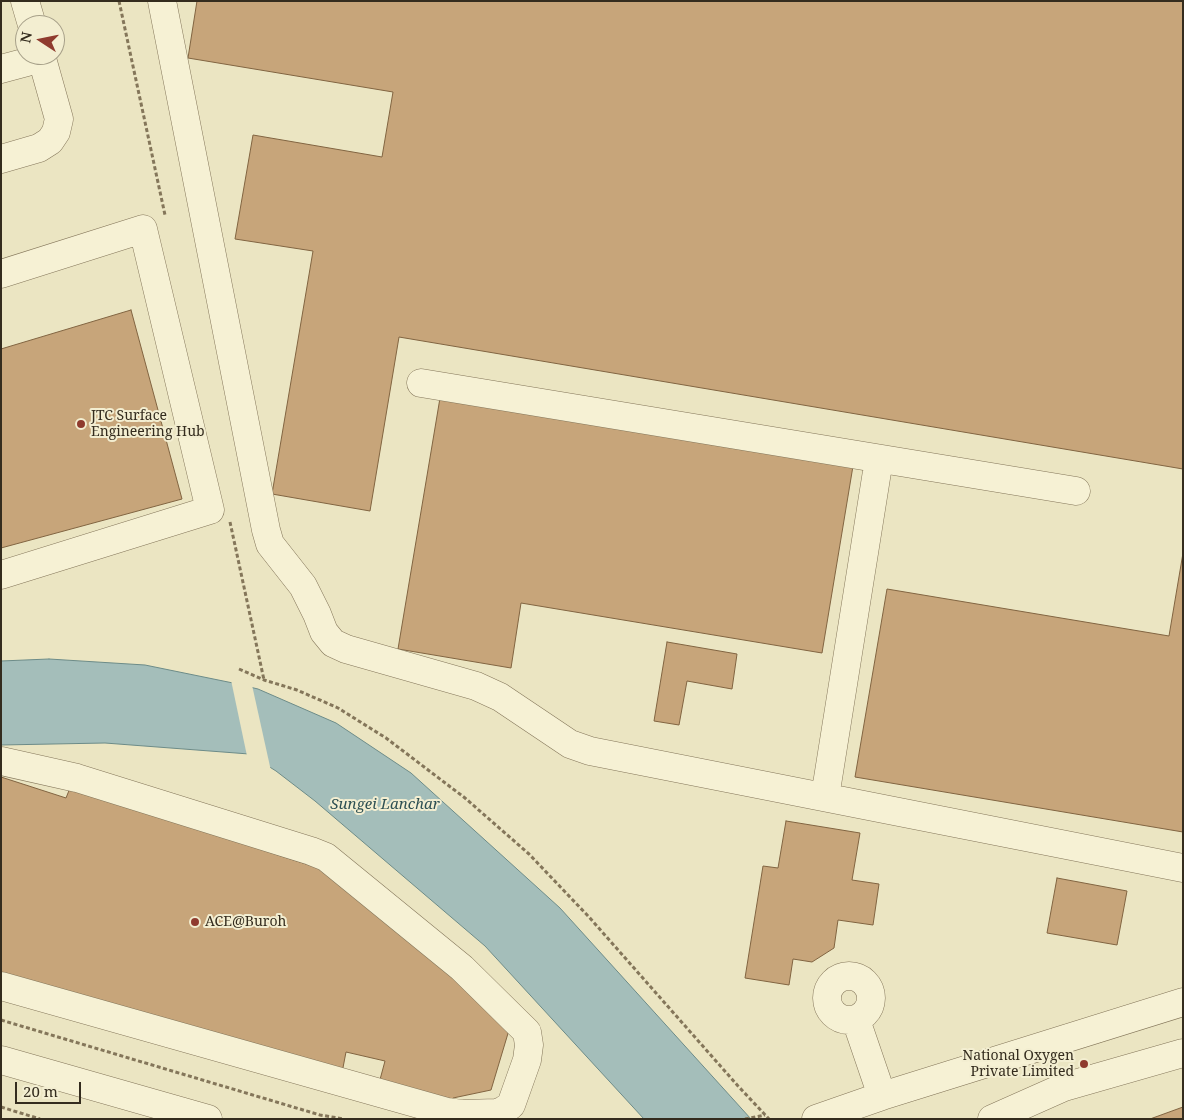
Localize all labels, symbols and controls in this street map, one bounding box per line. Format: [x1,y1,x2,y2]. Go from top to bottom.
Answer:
north arrow [15,15,65,65]
text: N [15,30,36,44]
place label: JTC Surface Engineering Hub [91,408,205,441]
marker: JTC Surface Engineering Hub [75,418,87,430]
water label: Sungei Lanchar [330,796,440,814]
place label: ACE@Buroh [205,914,286,930]
marker: ACE@Buroh [189,916,201,928]
place label: National Oxygen Private Limited [963,1048,1074,1080]
marker: National Oxygen Private Limited [1078,1058,1090,1070]
scale bar [18,1072,84,1104]
text: 20 m [23,1081,58,1101]

